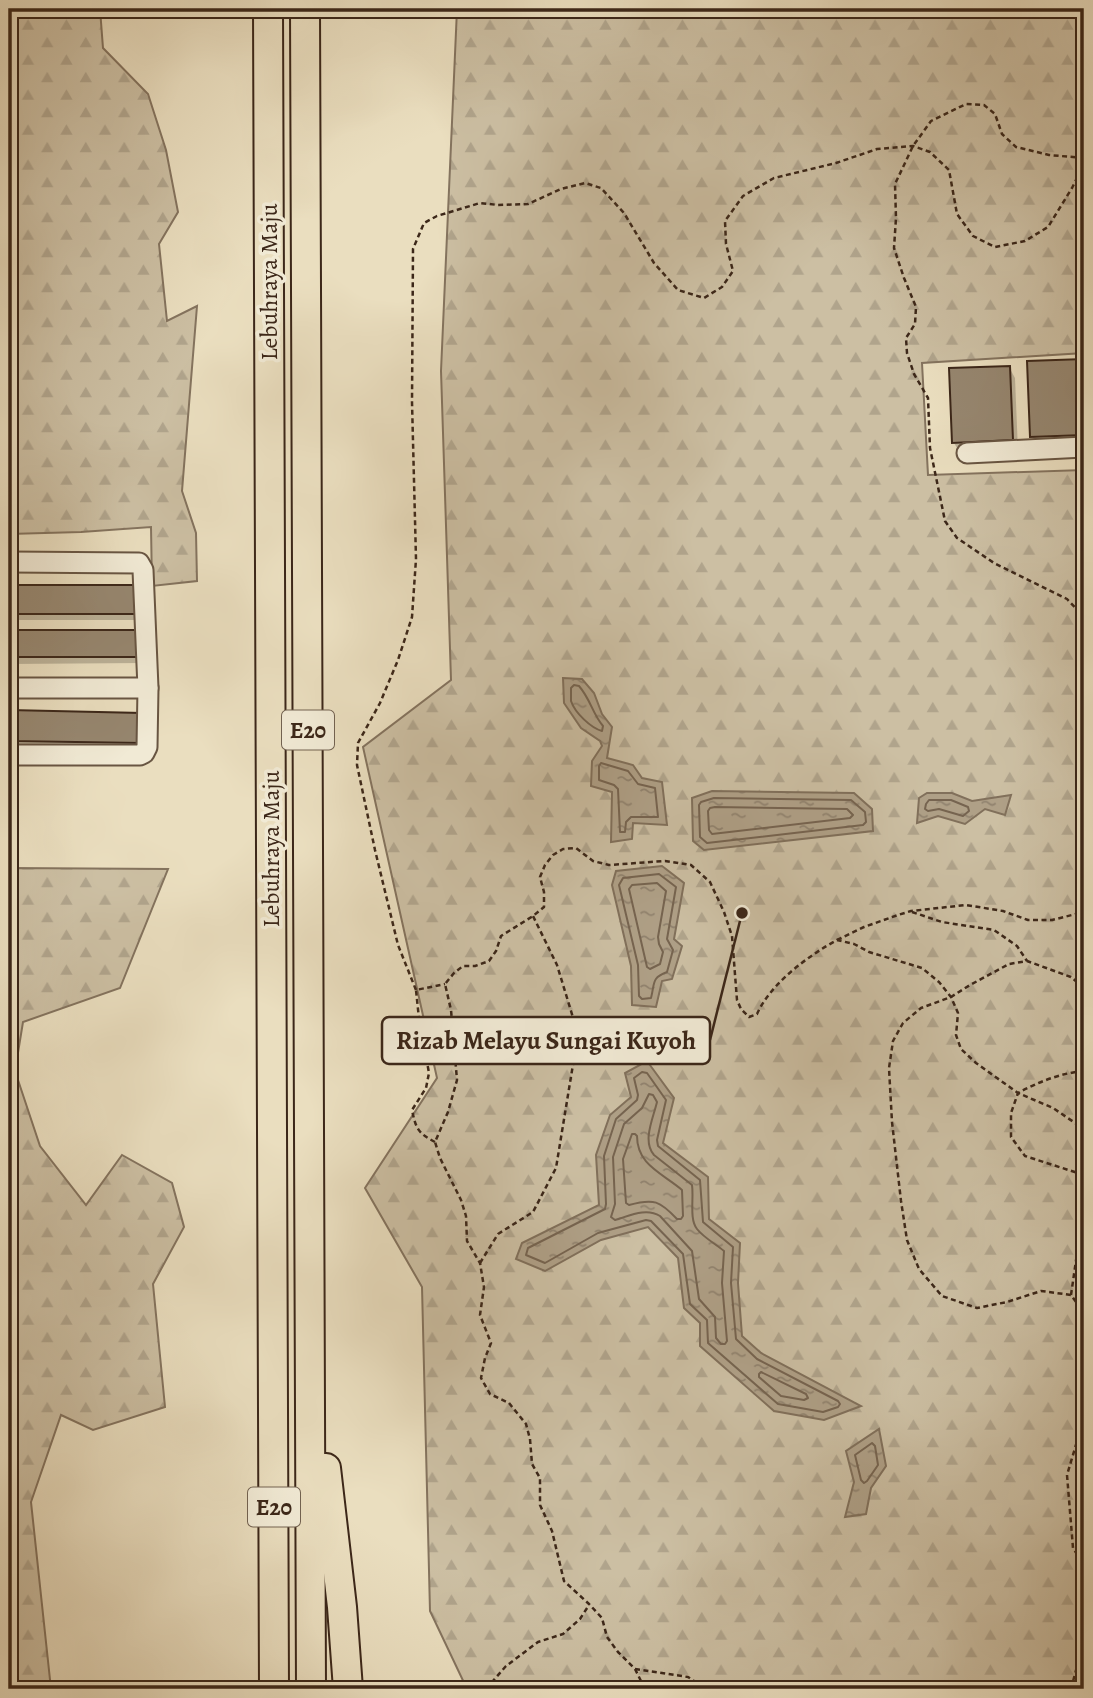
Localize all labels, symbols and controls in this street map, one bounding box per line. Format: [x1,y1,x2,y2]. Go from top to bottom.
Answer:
street label: Lebuhraya Maju [253,203,285,361]
road number: E20 [282,710,334,750]
street label: Lebuhraya Maju [255,770,287,928]
callout: Rizab Melayu Sungai Kuyoh [382,1017,710,1064]
text: Rizab Melayu Sungai Kuyoh [396,1023,696,1058]
road number: E20 [248,1488,300,1526]

